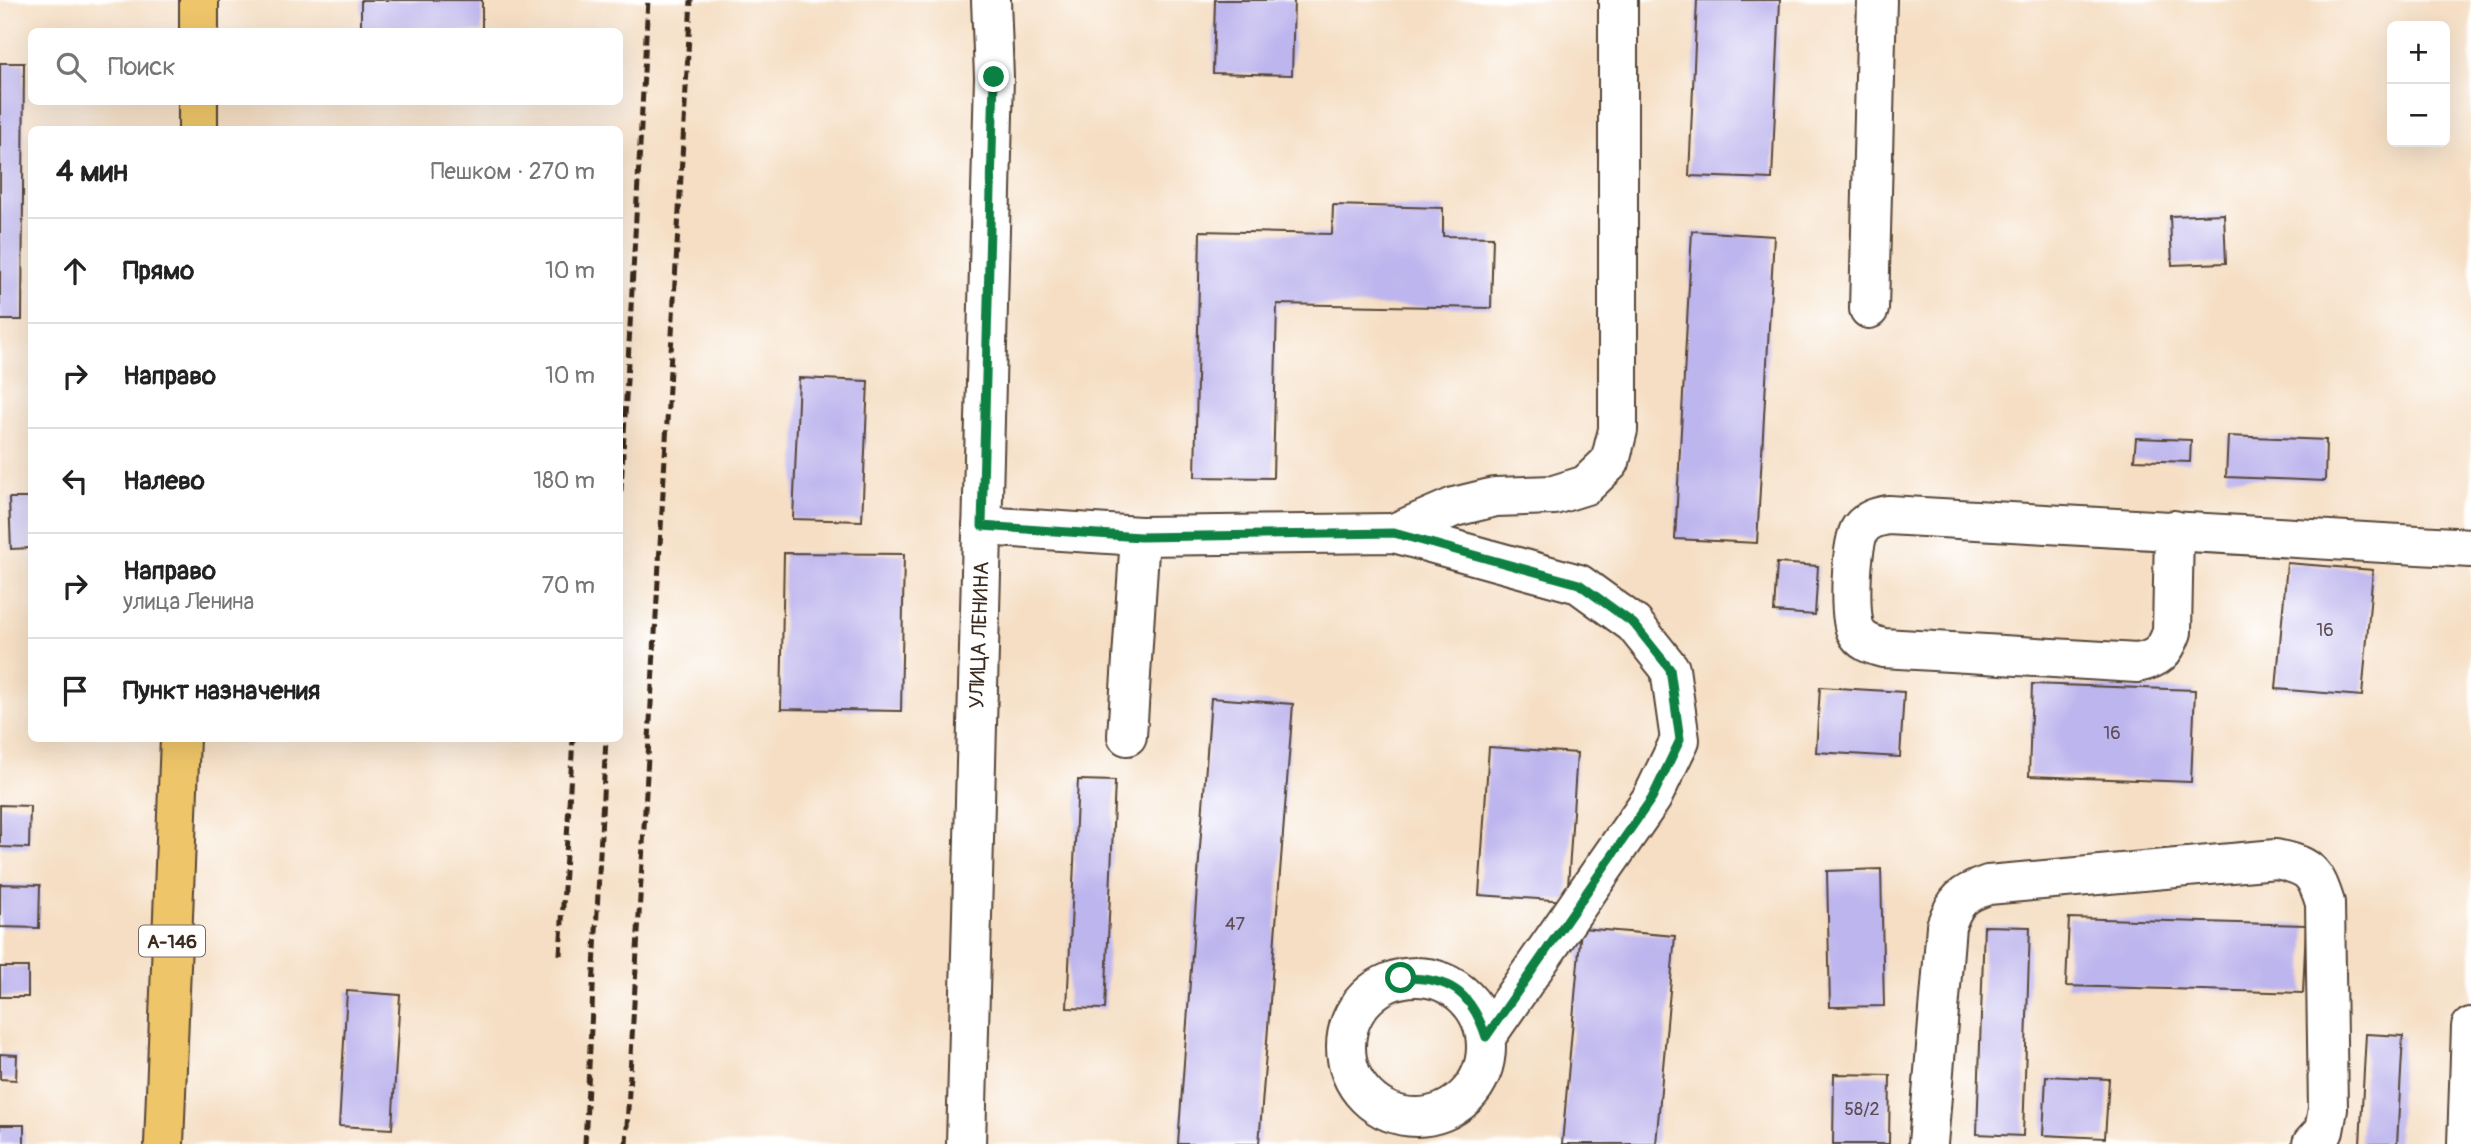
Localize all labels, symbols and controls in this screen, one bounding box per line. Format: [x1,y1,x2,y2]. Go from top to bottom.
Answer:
map controls [2387,21,2450,147]
button: + [2387,21,2450,84]
search box [28,28,623,105]
icon: search [52,48,90,86]
text: Поиск [108,51,176,83]
route end [978,61,1009,92]
button: − [2387,84,2450,147]
text: 4 мин [56,153,128,190]
text: Пешком · 270 m [431,157,595,186]
icon: ahead [56,252,94,290]
text: Прямо [123,255,194,287]
text: 10 m [545,256,595,285]
icon: right [56,357,94,395]
text: Направо [123,360,216,392]
text: 10 m [545,361,595,390]
icon: left [56,462,94,500]
text: Налево [123,465,205,497]
text: 180 m [533,466,595,495]
text: Направо [123,555,216,587]
street label: УЛИЦА ЛЕНИНА [963,561,996,709]
icon: right [56,567,94,605]
text: 70 m [542,571,595,600]
text: улица Ленина [123,587,254,616]
house number: 16 [2316,619,2334,642]
icon: arrive [56,672,94,710]
text: Пункт назначения [123,675,320,707]
house number: 16 [2103,722,2121,745]
house number: 47 [1225,913,1245,936]
road number: А-146 [139,925,205,956]
route start [1385,962,1416,993]
house number: 58/2 [1844,1098,1880,1121]

